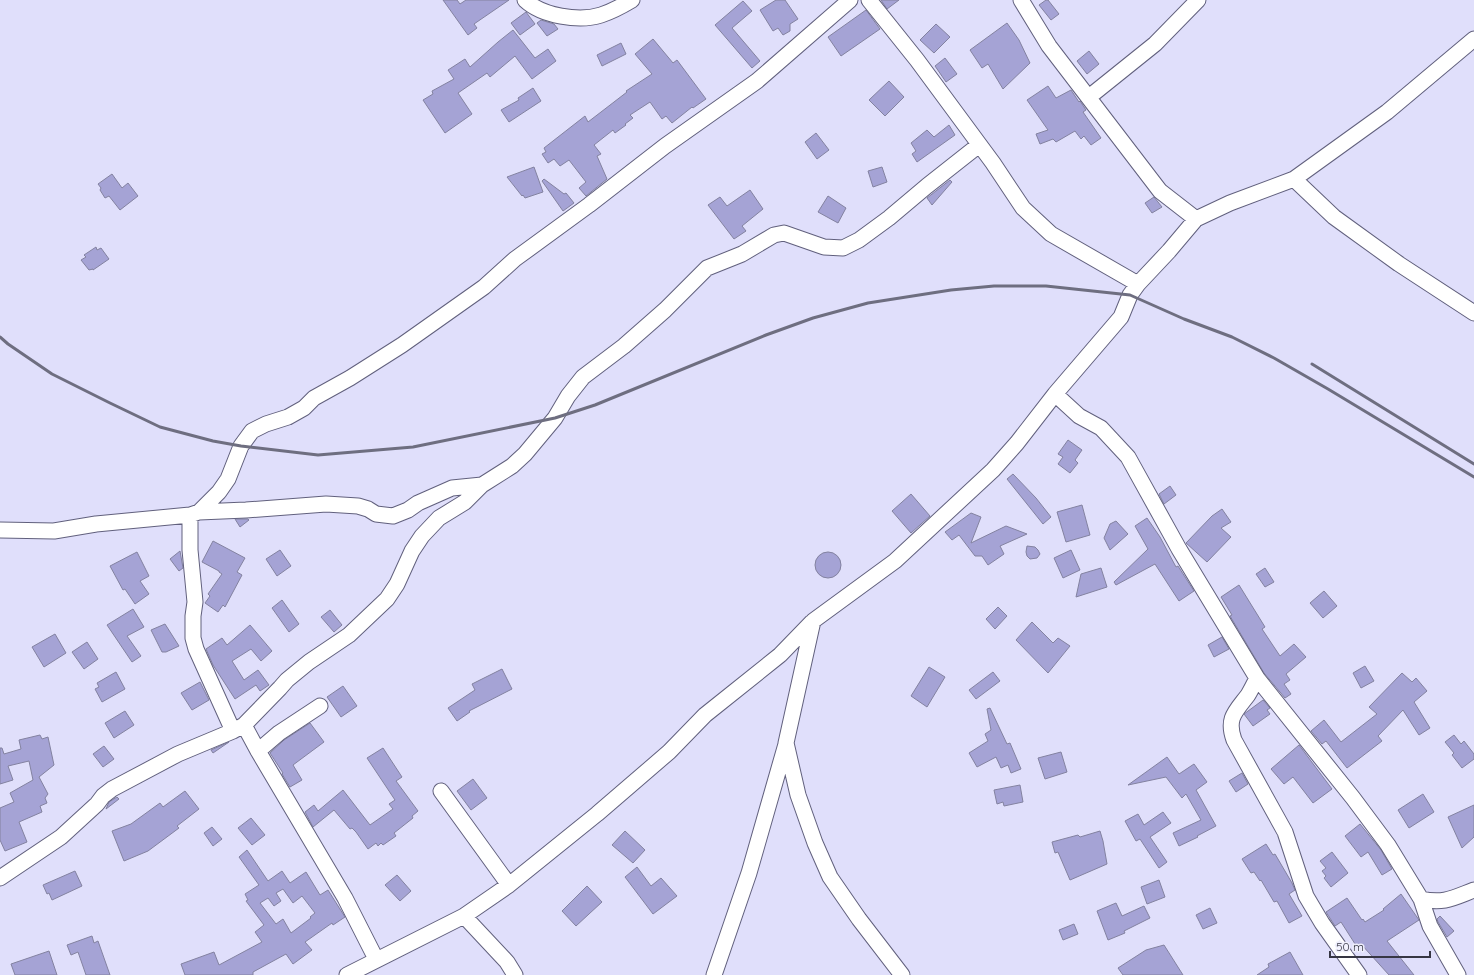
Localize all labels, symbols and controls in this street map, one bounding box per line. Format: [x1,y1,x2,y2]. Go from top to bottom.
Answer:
scale bar [1330,933,1430,959]
text: 50 m [1336,939,1364,954]

